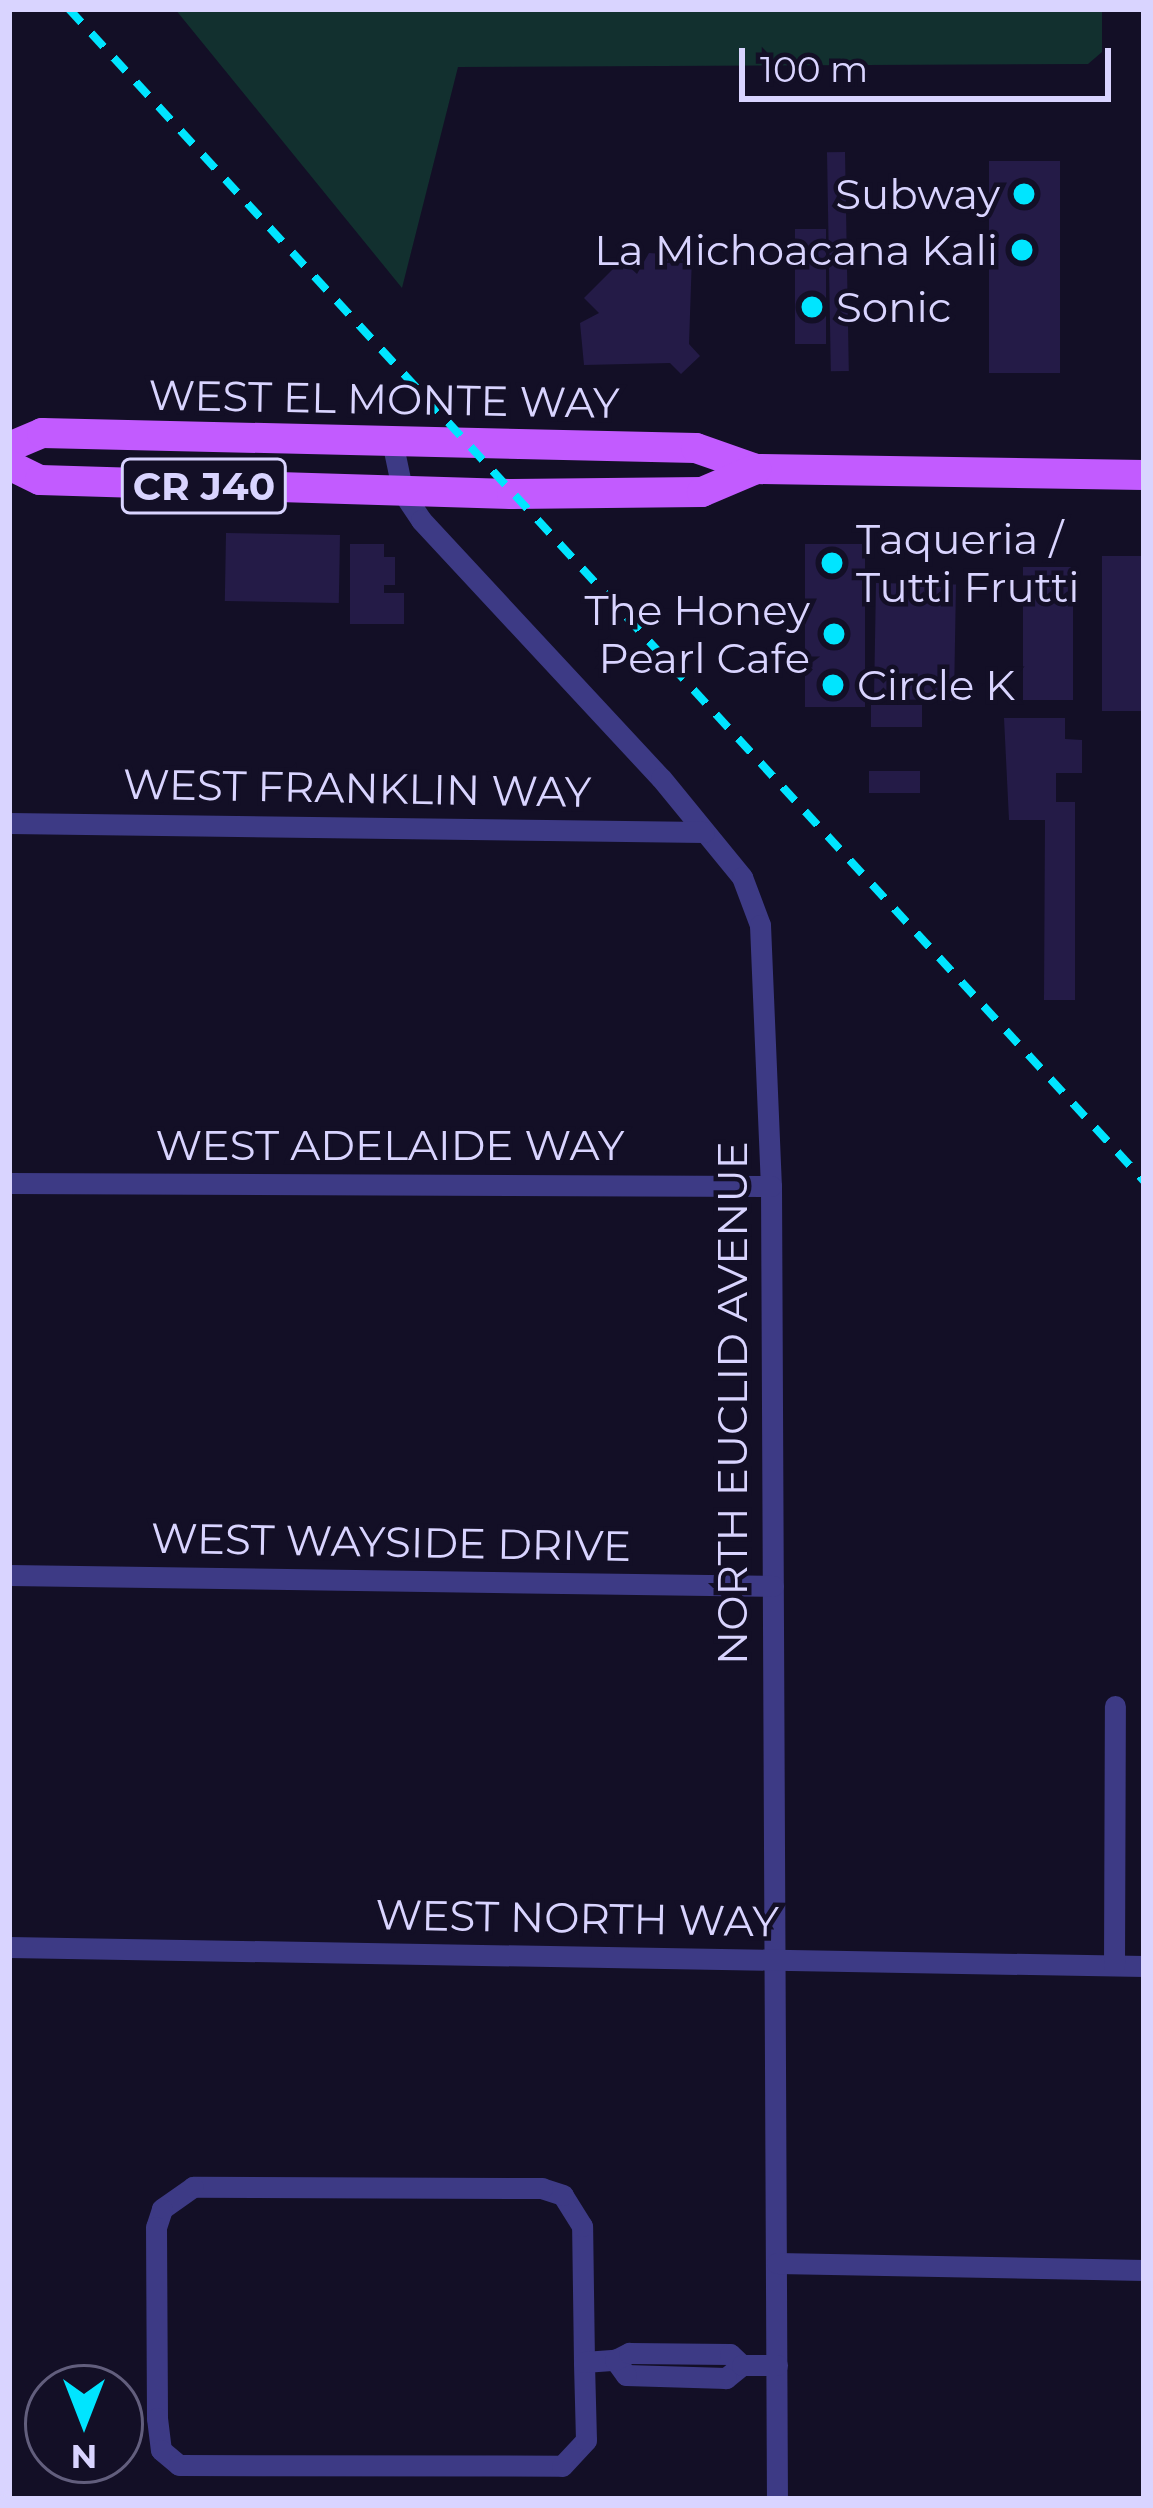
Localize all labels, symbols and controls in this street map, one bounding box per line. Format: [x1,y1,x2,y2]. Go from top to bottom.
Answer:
scale bar [745,24,1117,98]
text: 100 m [760,47,868,91]
place label: Subway [835,169,1000,219]
marker: Subway [1011,181,1037,207]
place label: La Michoacana Kali [594,225,998,275]
marker: La Michoacana Kali [1009,237,1035,263]
place label: Sonic [836,282,951,332]
marker: Sonic [799,294,825,320]
street label: WEST EL MONTE WAY [148,370,620,428]
road number: CR J40 [120,453,288,519]
place label: Taqueria / Tutti Frutti [856,514,1080,612]
marker: Taqueria / Tutti Frutti [819,550,845,576]
place label: The Honey Pearl Cafe [584,585,810,684]
marker: The Honey Pearl Cafe [821,621,847,647]
place label: Circle K [857,660,1015,710]
marker: Circle K [820,672,846,698]
street label: WEST FRANKLIN WAY [122,759,592,817]
street label: WEST ADELAIDE WAY [156,1120,624,1170]
street label: NORTH EUCLID AVENUE [707,1141,757,1665]
street label: WEST WAYSIDE DRIVE [151,1513,631,1571]
street label: WEST NORTH WAY [375,1889,779,1947]
north arrow [24,2364,144,2484]
text: N [71,2437,97,2477]

